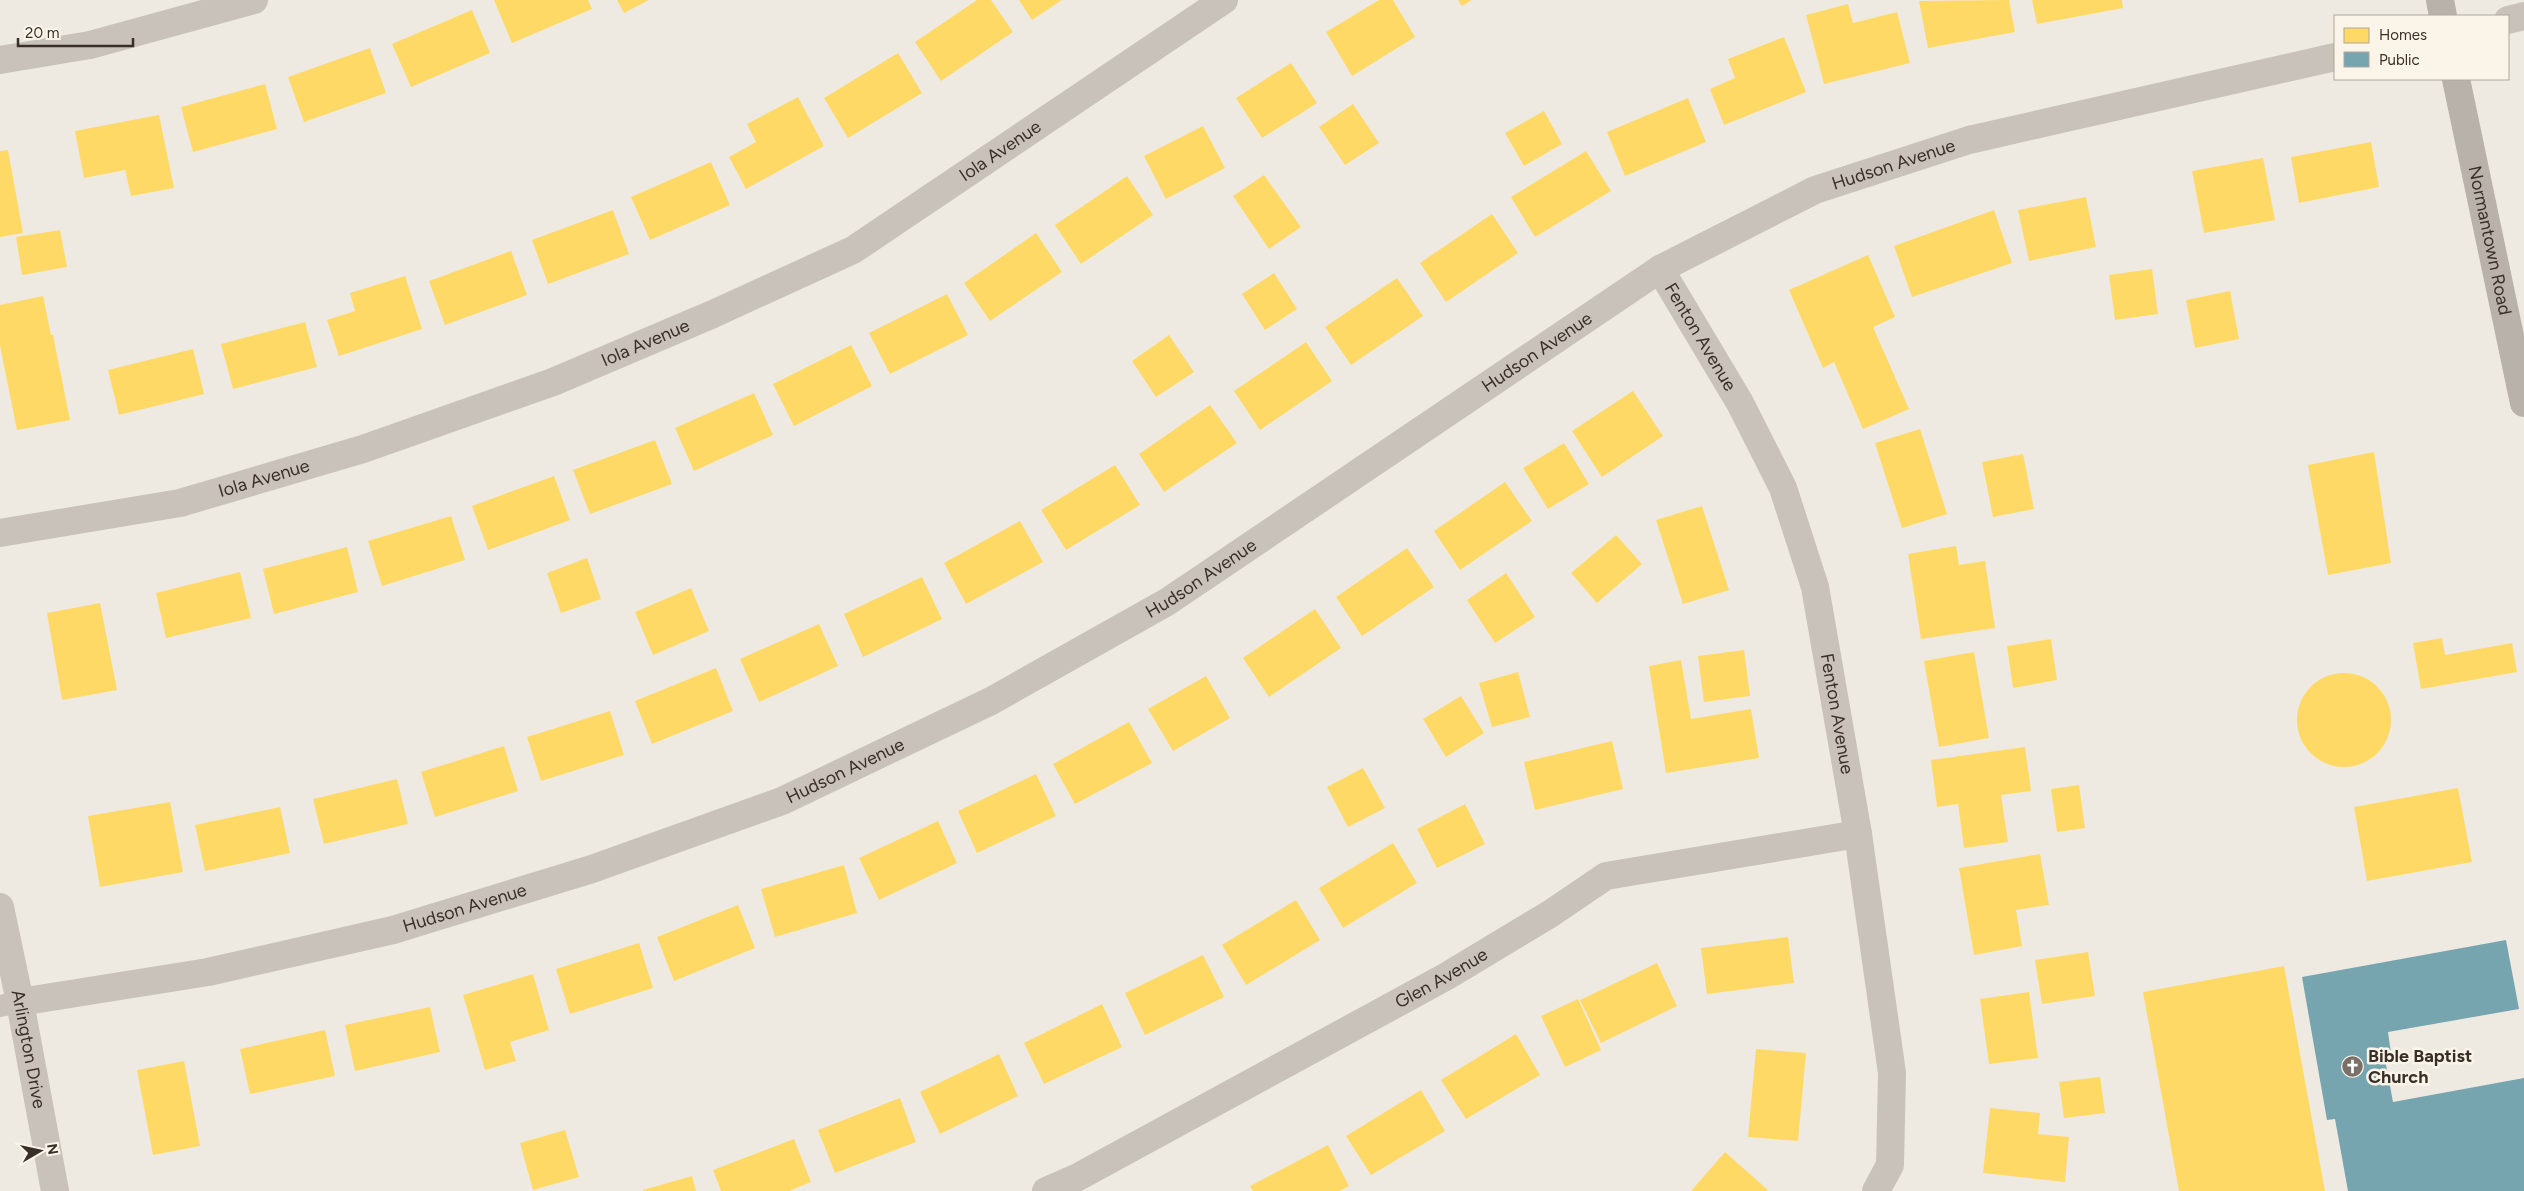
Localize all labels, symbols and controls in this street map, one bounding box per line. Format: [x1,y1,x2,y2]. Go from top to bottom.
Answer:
scale bar [18,15,132,47]
legend [2334,15,2509,80]
text: 20 m [25,24,59,42]
text: Homes [2379,26,2427,44]
text: Public [2379,51,2420,69]
street label: Iola Avenue [955,115,1045,186]
street label: Hudson Avenue [1829,134,1958,195]
street label: Normantown Road [2464,164,2516,317]
street label: Fenton Avenue [1660,279,1741,395]
street label: Hudson Avenue [1478,307,1596,397]
street label: Iola Avenue [598,314,693,371]
street label: Iola Avenue [216,454,312,502]
street label: Hudson Avenue [1142,534,1261,623]
street label: Fenton Avenue [1816,652,1858,776]
street label: Hudson Avenue [782,733,908,808]
street label: Hudson Avenue [400,879,529,937]
street label: Glen Avenue [1391,943,1492,1013]
street label: Arlington Drive [7,988,51,1111]
place label: Bible Baptist Church [2368,1045,2472,1088]
church icon: Bible Baptist Church [2340,1054,2364,1078]
north arrow [15,1126,65,1176]
text: N [43,1142,62,1156]

